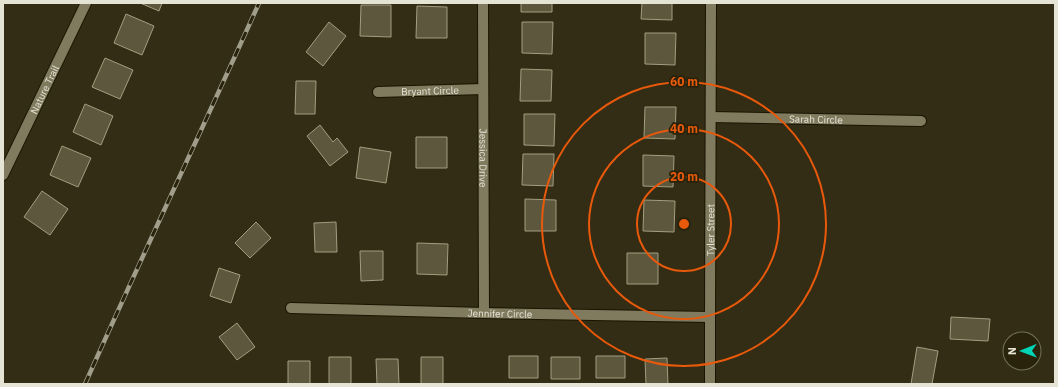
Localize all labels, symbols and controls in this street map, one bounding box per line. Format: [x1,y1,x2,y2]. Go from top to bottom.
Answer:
street label: Nature Trail [27,63,62,116]
text: 60 m [670,74,698,89]
street label: Bryant Circle [401,84,460,98]
street label: Sarah Circle [789,112,843,127]
text: 40 m [670,121,698,136]
street label: Jessica Drive [476,129,490,188]
text: 20 m [670,169,698,184]
street label: Tyler Street [704,203,717,256]
centre of rings [677,217,691,231]
street label: Jennifer Circle [467,307,533,321]
north arrow [1002,331,1042,371]
text: N [1005,347,1019,355]

